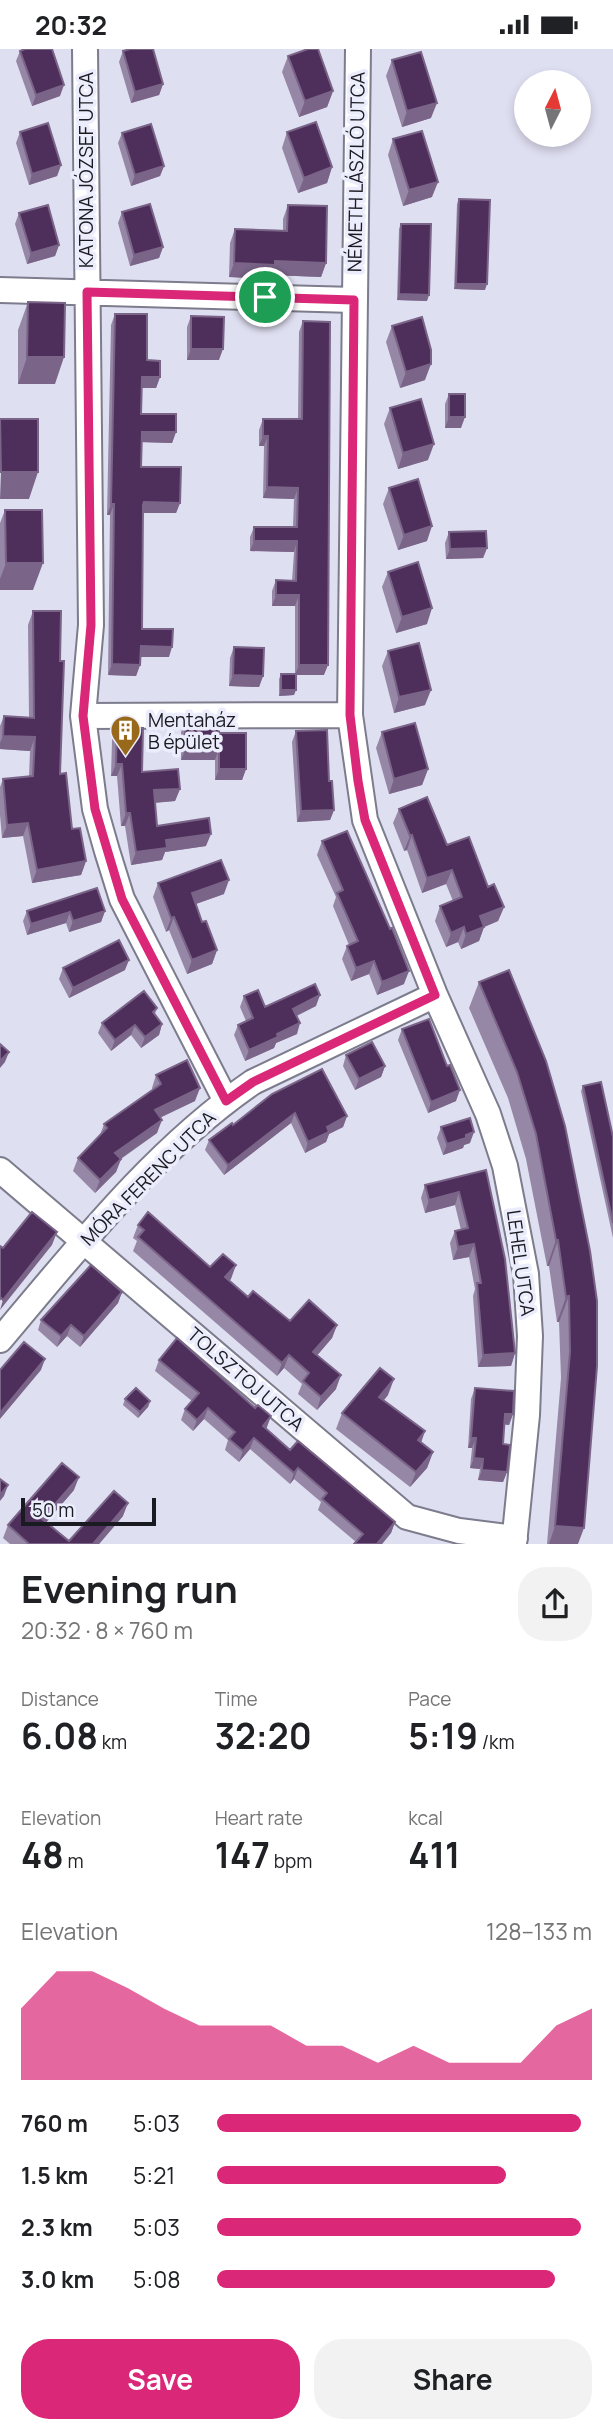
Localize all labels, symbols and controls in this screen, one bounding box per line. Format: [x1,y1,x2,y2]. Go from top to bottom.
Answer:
text: 20:32 [35,7,107,43]
north arrow [514,70,592,147]
map controls [514,70,591,147]
street label: KATONA JÓZSEF UTCA [73,72,99,268]
street label: NÉMETH LÁSZLÓ UTCA [341,72,371,272]
pin [235,267,295,327]
icon: arrive [246,278,284,316]
place label: Mentaház B épület [148,707,236,755]
building icon: Mentaház B épület [108,714,142,758]
street label: MÓRA FERENC UTCA [75,1105,221,1251]
street label: LEHEL UTCA [501,1208,541,1318]
street label: TOLSZTOJ UTCA [182,1321,310,1437]
scale bar [21,1495,156,1527]
text: 50 m [32,1497,74,1523]
text: Evening run [21,1562,238,1614]
button: share [518,1567,592,1641]
text: 20:32 · 8 × 760 m [21,1614,193,1646]
text: Distance [21,1686,99,1712]
text: Time [215,1686,258,1712]
text: Pace [408,1686,451,1712]
text: 6.08 [21,1712,98,1760]
text: 32:20 [215,1712,312,1760]
text: 5:19 [408,1712,478,1760]
text: km [98,1729,127,1755]
text: /km [478,1729,515,1755]
text: Elevation [21,1805,101,1831]
text: Heart rate [215,1805,303,1831]
text: kcal [408,1805,443,1831]
text: 48 [21,1831,64,1879]
text: 147 [215,1831,270,1879]
text: 411 [408,1831,460,1879]
text: m [64,1848,84,1874]
text: bpm [270,1848,312,1874]
text: Elevation [21,1915,118,1947]
text: 128–133 m [486,1915,592,1947]
text: 760 m [21,2107,88,2139]
text: 5:03 [133,2107,180,2139]
text: 1.5 km [21,2159,88,2191]
text: 5:21 [133,2159,175,2191]
text: 2.3 km [21,2211,93,2243]
text: 5:03 [133,2211,180,2243]
text: 3.0 km [21,2263,94,2295]
text: 5:08 [133,2263,181,2295]
button: Save [21,2339,300,2419]
button: Share [314,2339,592,2419]

